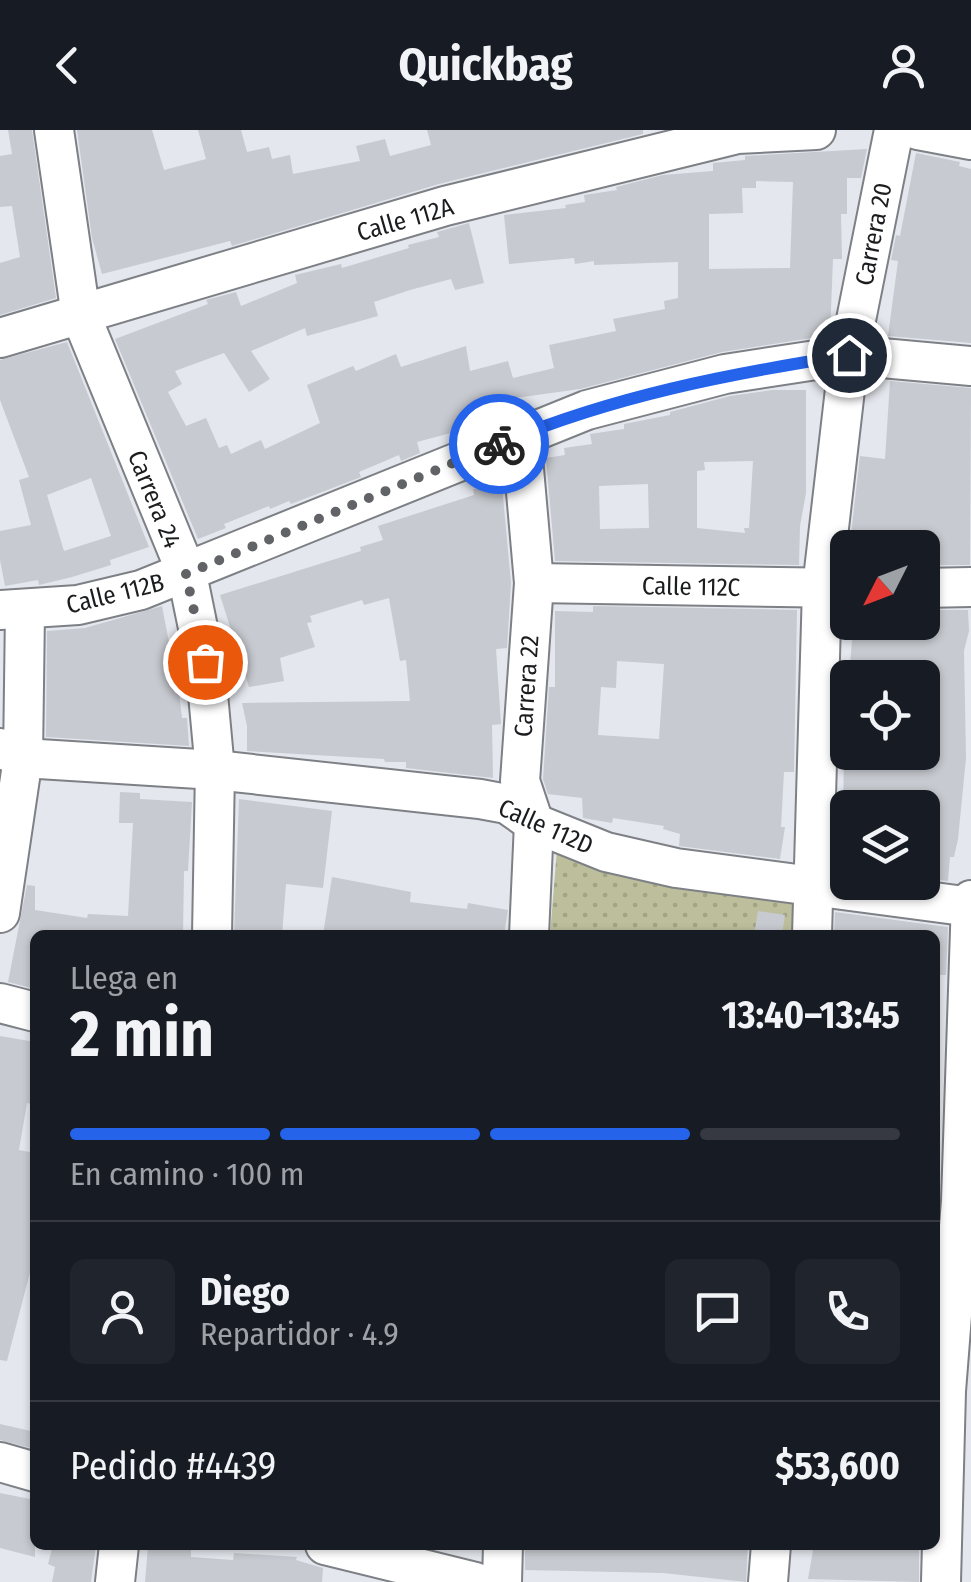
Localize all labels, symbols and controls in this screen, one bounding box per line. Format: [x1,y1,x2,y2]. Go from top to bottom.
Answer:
icon: back [40,38,95,93]
text: Quickbag [398,38,573,92]
icon: person [876,38,931,93]
street label: Carrera 20 [849,180,899,288]
street label: Calle 112A [354,192,457,248]
pin [807,313,892,398]
icon: home [822,328,877,383]
courier [449,394,549,494]
icon: bike [472,417,527,472]
street label: Carrera 24 [121,446,187,553]
north arrow [830,530,940,640]
map controls [830,530,940,900]
street label: Calle 112B [63,567,167,621]
street label: Calle 112C [642,571,741,603]
pin [163,620,248,705]
street label: Carrera 22 [508,634,546,738]
icon: bag [178,635,233,690]
button: locate [830,660,940,770]
button: layers [830,790,940,900]
street label: Calle 112D [494,793,598,861]
text: Llega en [70,959,178,997]
text: 13:40–13:45 [721,992,900,1038]
text: 2 min [70,995,214,1073]
text: En camino · 100 m [70,1155,304,1193]
button: person [70,1259,175,1364]
button: chat [665,1259,770,1364]
button: phone [795,1259,900,1364]
text: Diego [200,1269,290,1315]
text: Repartidor · 4.9 [200,1315,399,1353]
text: Pedido #4439 [70,1443,276,1489]
text: $53,600 [775,1443,900,1489]

